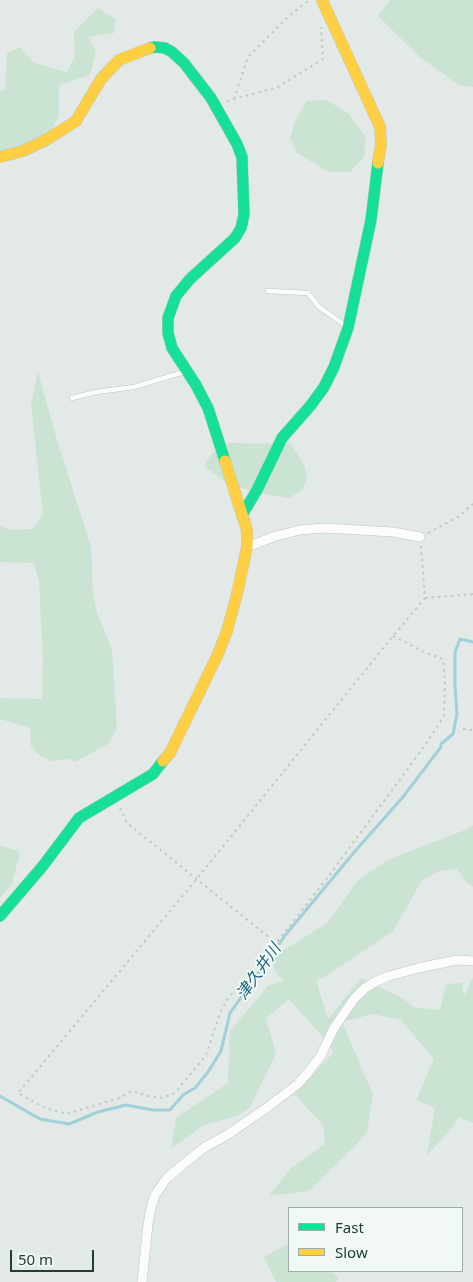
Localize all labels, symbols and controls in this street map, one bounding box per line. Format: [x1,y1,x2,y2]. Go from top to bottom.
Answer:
water label: 津久井川 [233,940,285,1004]
legend [288,1207,463,1272]
text: Fast [335,1217,364,1237]
scale bar [12,1240,96,1272]
text: Slow [335,1242,368,1262]
text: 50 m [18,1249,53,1269]

